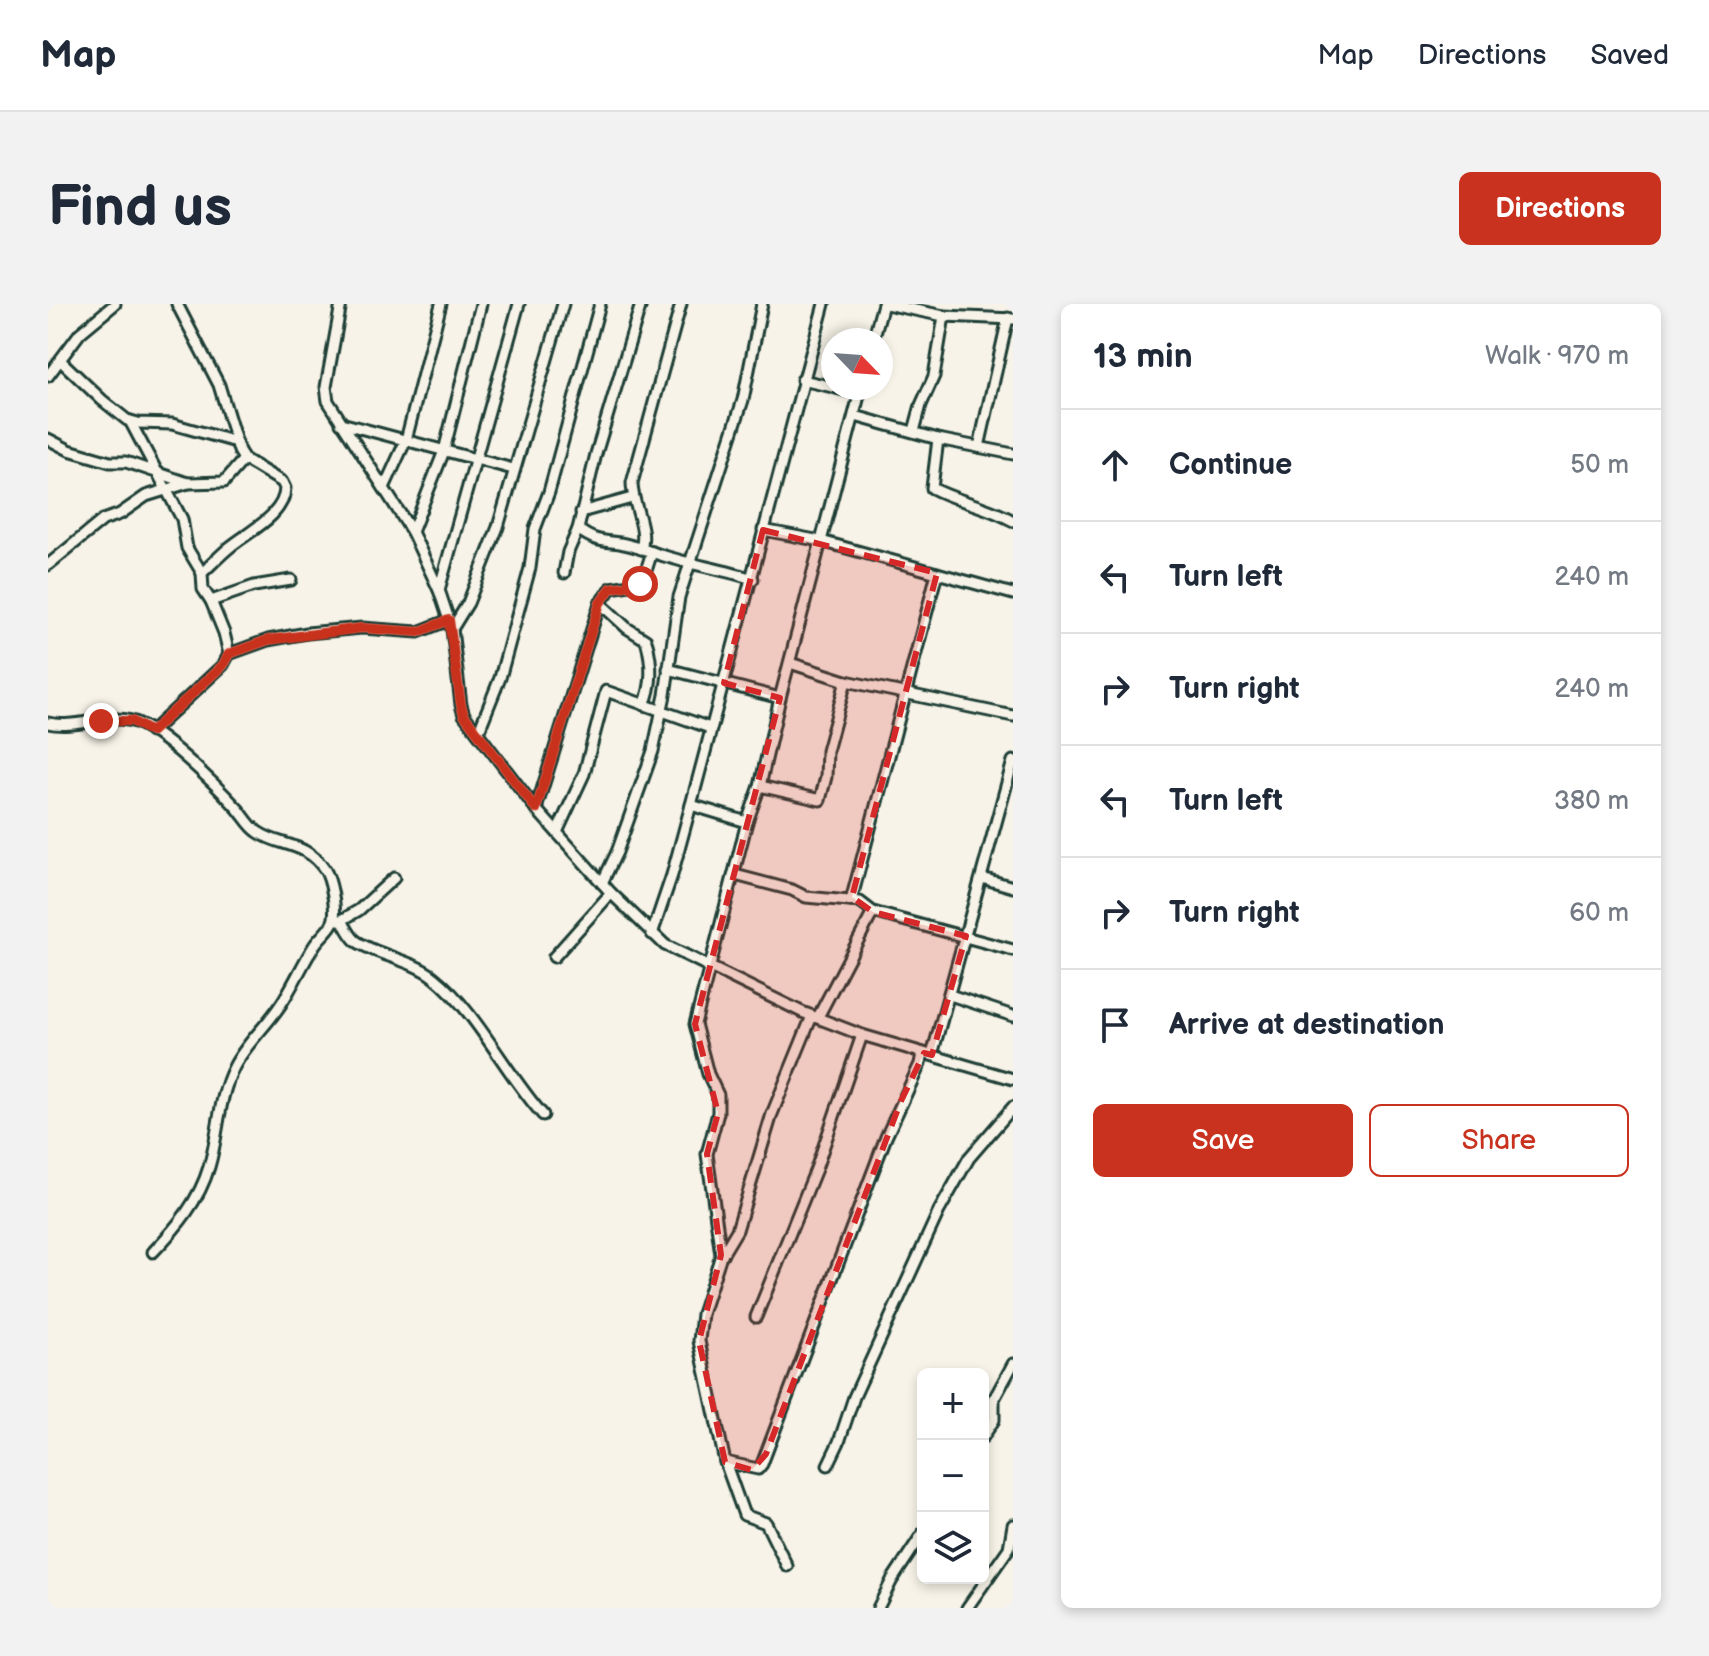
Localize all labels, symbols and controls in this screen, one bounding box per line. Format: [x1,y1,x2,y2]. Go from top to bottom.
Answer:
text: Map [40,33,116,78]
text: Map [1317,39,1374,72]
text: Directions [1418,39,1546,72]
text: Saved [1590,39,1669,72]
button: Directions [1459,172,1661,245]
text: Find us [48,175,232,242]
north arrow [821,328,893,400]
text: 13 min [1093,336,1193,377]
text: Walk · 970 m [1485,341,1629,372]
icon: ahead [1093,443,1137,487]
text: Continue [1169,447,1292,483]
text: 50 m [1570,450,1629,481]
icon: left [1093,555,1137,599]
text: Turn left [1169,559,1283,595]
text: 240 m [1554,562,1629,593]
route start [622,566,658,602]
icon: right [1093,667,1137,711]
text: Turn right [1169,671,1300,707]
text: 240 m [1554,674,1629,705]
route end [83,703,119,739]
icon: left [1093,779,1137,823]
text: Turn left [1169,783,1283,819]
text: 380 m [1554,786,1629,817]
icon: right [1093,891,1137,935]
text: Turn right [1169,895,1300,931]
text: 60 m [1569,898,1629,929]
icon: arrive [1093,1003,1137,1047]
text: Arrive at destination [1169,1007,1445,1043]
button: Save [1093,1104,1353,1177]
button: Share [1369,1104,1629,1177]
map controls [917,1368,989,1584]
button: + [917,1368,989,1440]
button: − [917,1440,989,1512]
button: layers [917,1512,989,1584]

